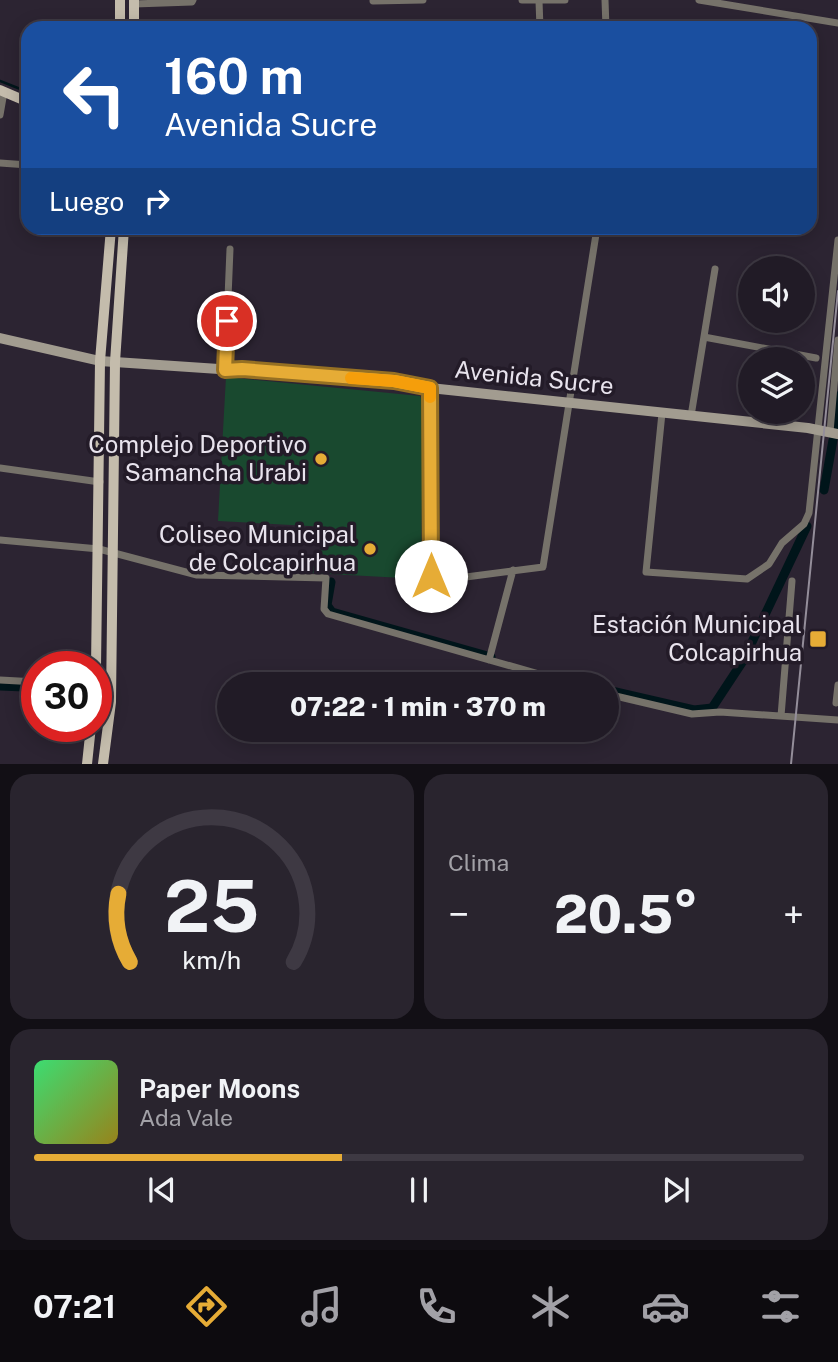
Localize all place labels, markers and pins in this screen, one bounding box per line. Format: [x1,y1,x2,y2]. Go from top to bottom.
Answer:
pin [197,291,257,351]
place label: Complejo Deportivo Samancha Urabi [88,430,307,486]
marker: Complejo Deportivo Samancha Urabi [313,451,329,467]
place label: Coliseo Municipal de Colcapirhua [159,520,356,576]
marker: Coliseo Municipal de Colcapirhua [362,541,378,557]
place label: Estación Municipal Colcapirhua [592,610,802,666]
marker: Estación Municipal Colcapirhua [808,629,828,649]

